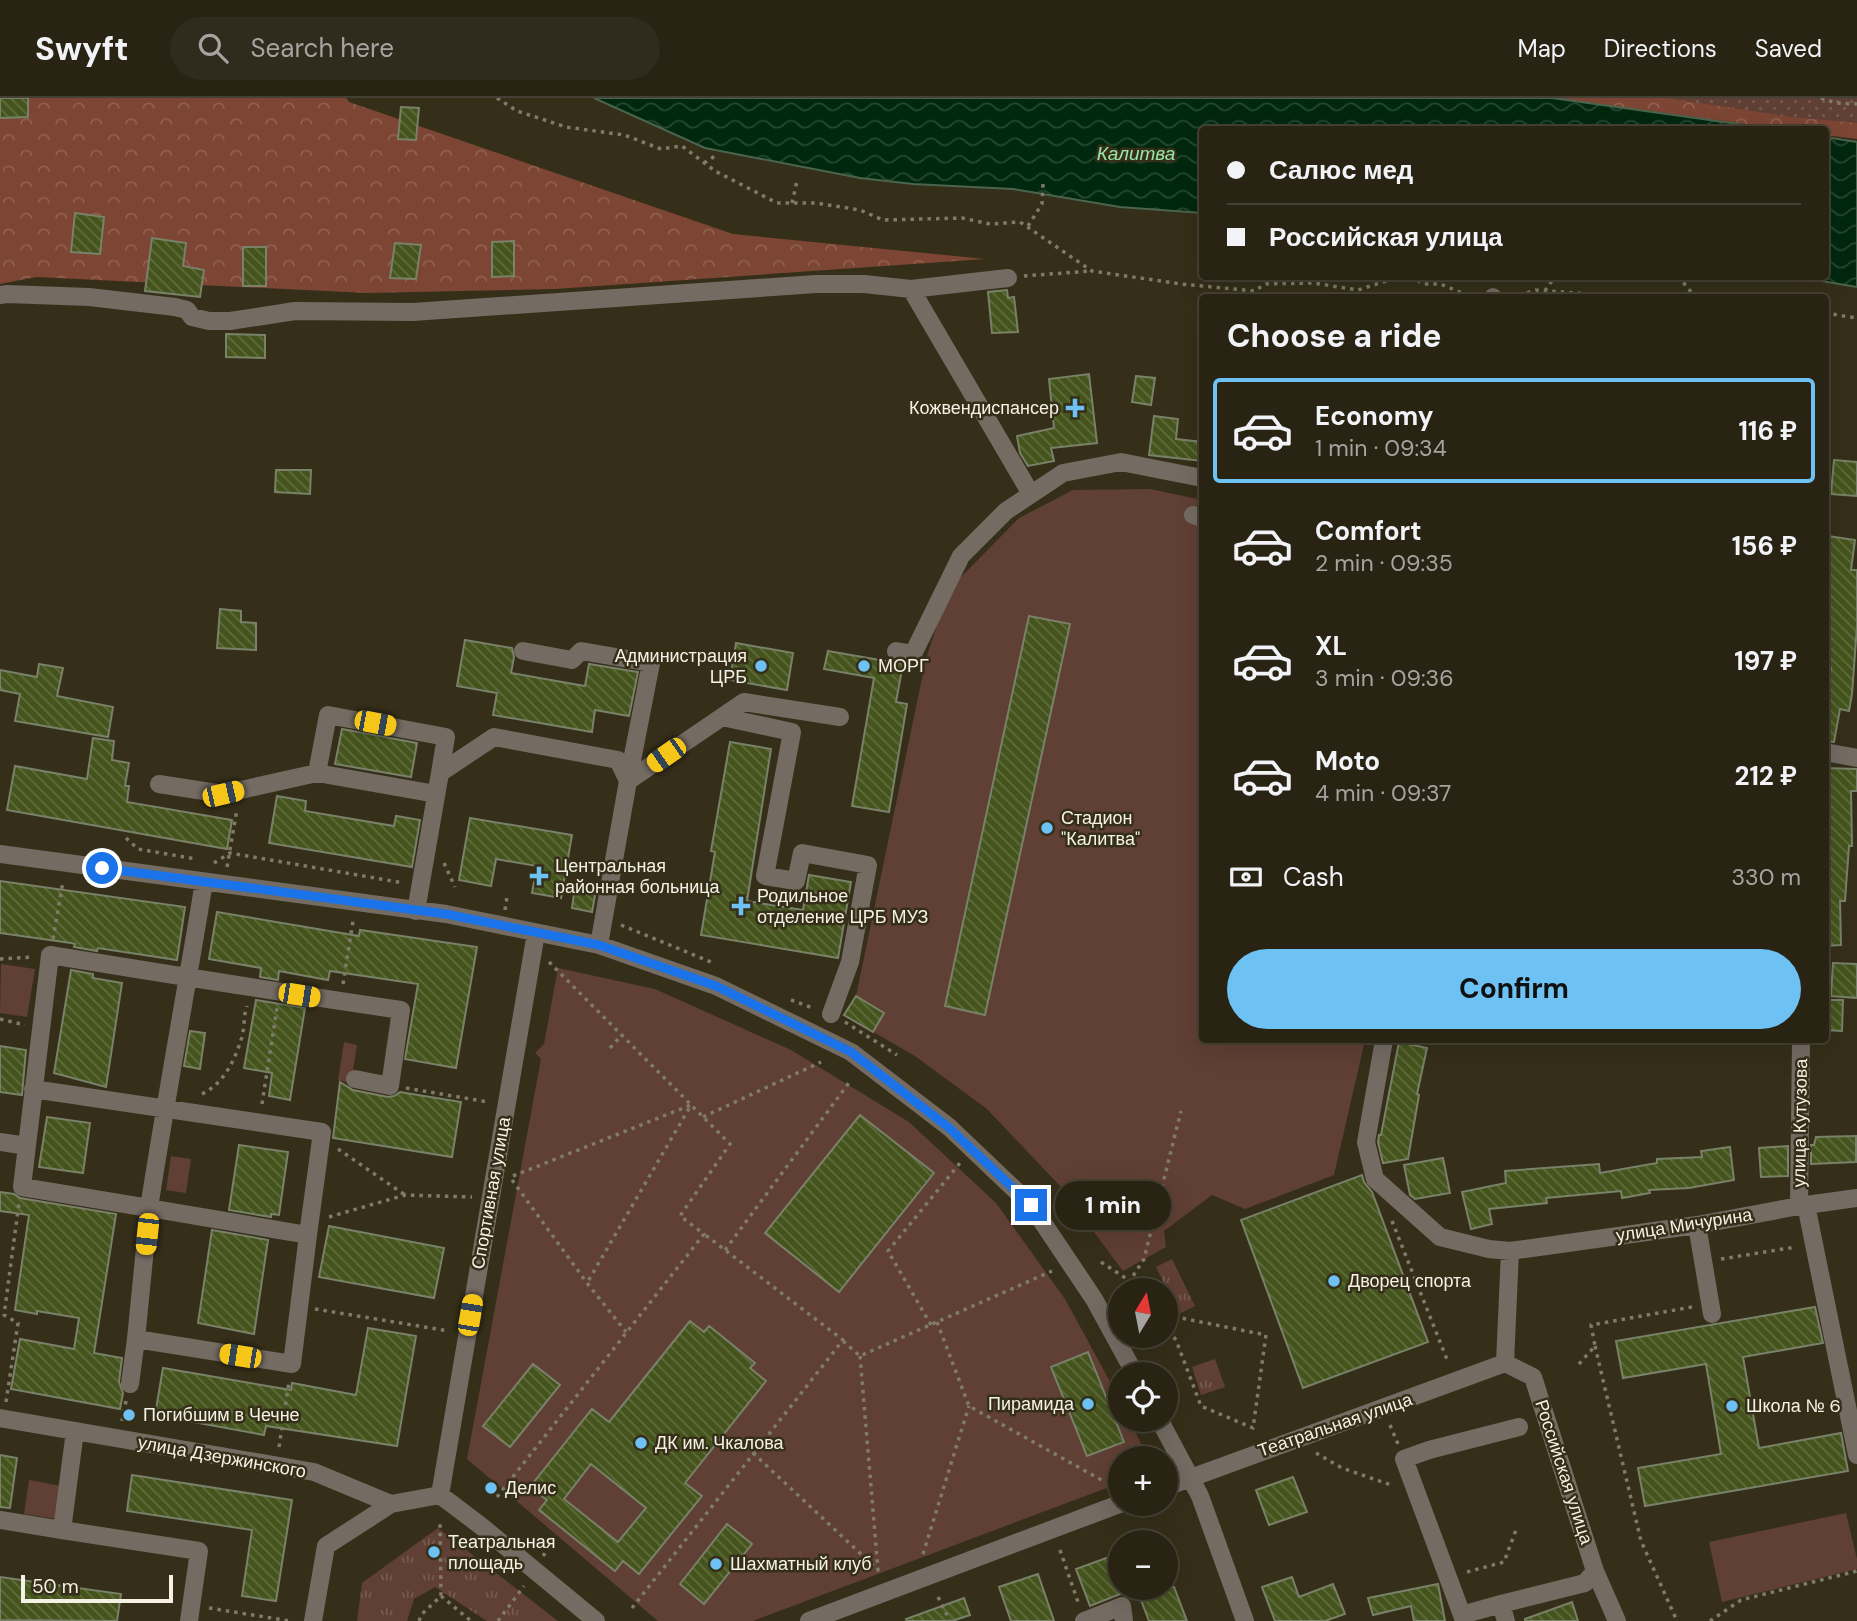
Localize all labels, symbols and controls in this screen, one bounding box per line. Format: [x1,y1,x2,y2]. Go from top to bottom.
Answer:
search box [170,17,660,80]
text: Swyft [35,27,128,70]
icon: search [194,29,232,67]
text: Search here [250,31,394,65]
text: Map [1518,33,1566,64]
text: Directions [1604,33,1717,64]
text: Saved [1755,33,1822,64]
water label: Калитва [1097,141,1175,166]
text: Салюc мед [1269,153,1413,187]
text: Российская улица [1269,220,1503,254]
text: Choose a ride [1227,315,1442,357]
place label: Кожвендиспансер [909,396,1059,420]
marker: Кожвендиспансер [1065,398,1085,418]
icon: car [1231,399,1294,462]
text: Economy [1315,399,1433,433]
text: 116 ₽ [1738,414,1797,448]
text: 1 min · 09:34 [1315,433,1447,463]
icon: car [1231,514,1294,577]
text: Comfort [1315,514,1421,548]
text: 156 ₽ [1732,529,1797,563]
text: 2 min · 09:35 [1315,548,1453,578]
icon: car [1231,629,1294,692]
text: XL [1315,629,1347,663]
place label: Администрация ЦРБ [615,644,747,689]
text: 197 ₽ [1734,644,1797,678]
place label: МОРГ [878,654,929,678]
marker: Администрация ЦРБ [753,658,769,674]
marker: МОРГ [856,658,872,674]
text: 3 min · 09:36 [1315,663,1454,693]
car [353,709,398,737]
car [643,734,690,776]
icon: car [1231,744,1294,807]
text: Moto [1315,744,1380,778]
text: 212 ₽ [1734,759,1797,793]
text: 4 min · 09:37 [1315,778,1451,808]
car [201,779,246,809]
place label: Стадион "Калитва" [1061,806,1140,851]
marker: Стадион "Калитва" [1039,820,1055,836]
route start [86,852,118,884]
place label: Центральная районная больница [555,854,721,899]
icon: cash [1227,858,1265,896]
text: Cash [1283,860,1344,894]
text: 330 m [1731,862,1801,892]
marker: Центральная районная больница [529,866,549,886]
place label: Родильное отделение ЦРБ МУЗ [757,884,928,929]
marker: Родильное отделение ЦРБ МУЗ [731,896,751,916]
button: Confirm [1227,949,1801,1029]
car [277,981,322,1009]
street label: улица Кутузова [1787,1057,1813,1188]
street label: Спортивная улица [466,1114,516,1271]
callout: 1 min [1056,1180,1171,1230]
route end [1015,1189,1047,1221]
text: 1 min [1085,1190,1141,1220]
street label: улица Мичурина [1614,1202,1755,1248]
car [135,1212,160,1256]
place label: Дворец спорта [1348,1269,1472,1293]
marker: Дворец спорта [1326,1273,1342,1289]
north arrow [1108,1278,1178,1348]
map controls [1108,1278,1178,1600]
car [457,1292,484,1338]
car [218,1342,263,1370]
button: locate [1108,1362,1178,1432]
street label: Театральная улица [1255,1387,1416,1463]
place label: Пирамида [988,1392,1075,1416]
place label: Школа № 6 [1746,1394,1841,1418]
marker: Пирамида [1080,1396,1096,1412]
street label: Российская улица [1529,1397,1599,1548]
marker: Школа № 6 [1724,1398,1740,1414]
place label: Погибшим в Чечне [143,1403,300,1427]
marker: Погибшим в Чечне [121,1407,137,1423]
street label: улица Дзержинского [136,1430,308,1484]
place label: ДК им. Чкалова [655,1431,785,1455]
marker: ДК им. Чкалова [633,1435,649,1451]
button: + [1108,1446,1178,1516]
place label: Делис [505,1476,556,1500]
marker: Делис [483,1480,499,1496]
place label: Театральная площадь [448,1530,555,1575]
button: − [1108,1530,1178,1600]
marker: Театральная площадь [426,1544,442,1560]
place label: Шахматный клуб [730,1552,872,1576]
marker: Шахматный клуб [708,1556,724,1572]
scale bar [21,1572,173,1604]
text: 50 m [32,1574,79,1599]

